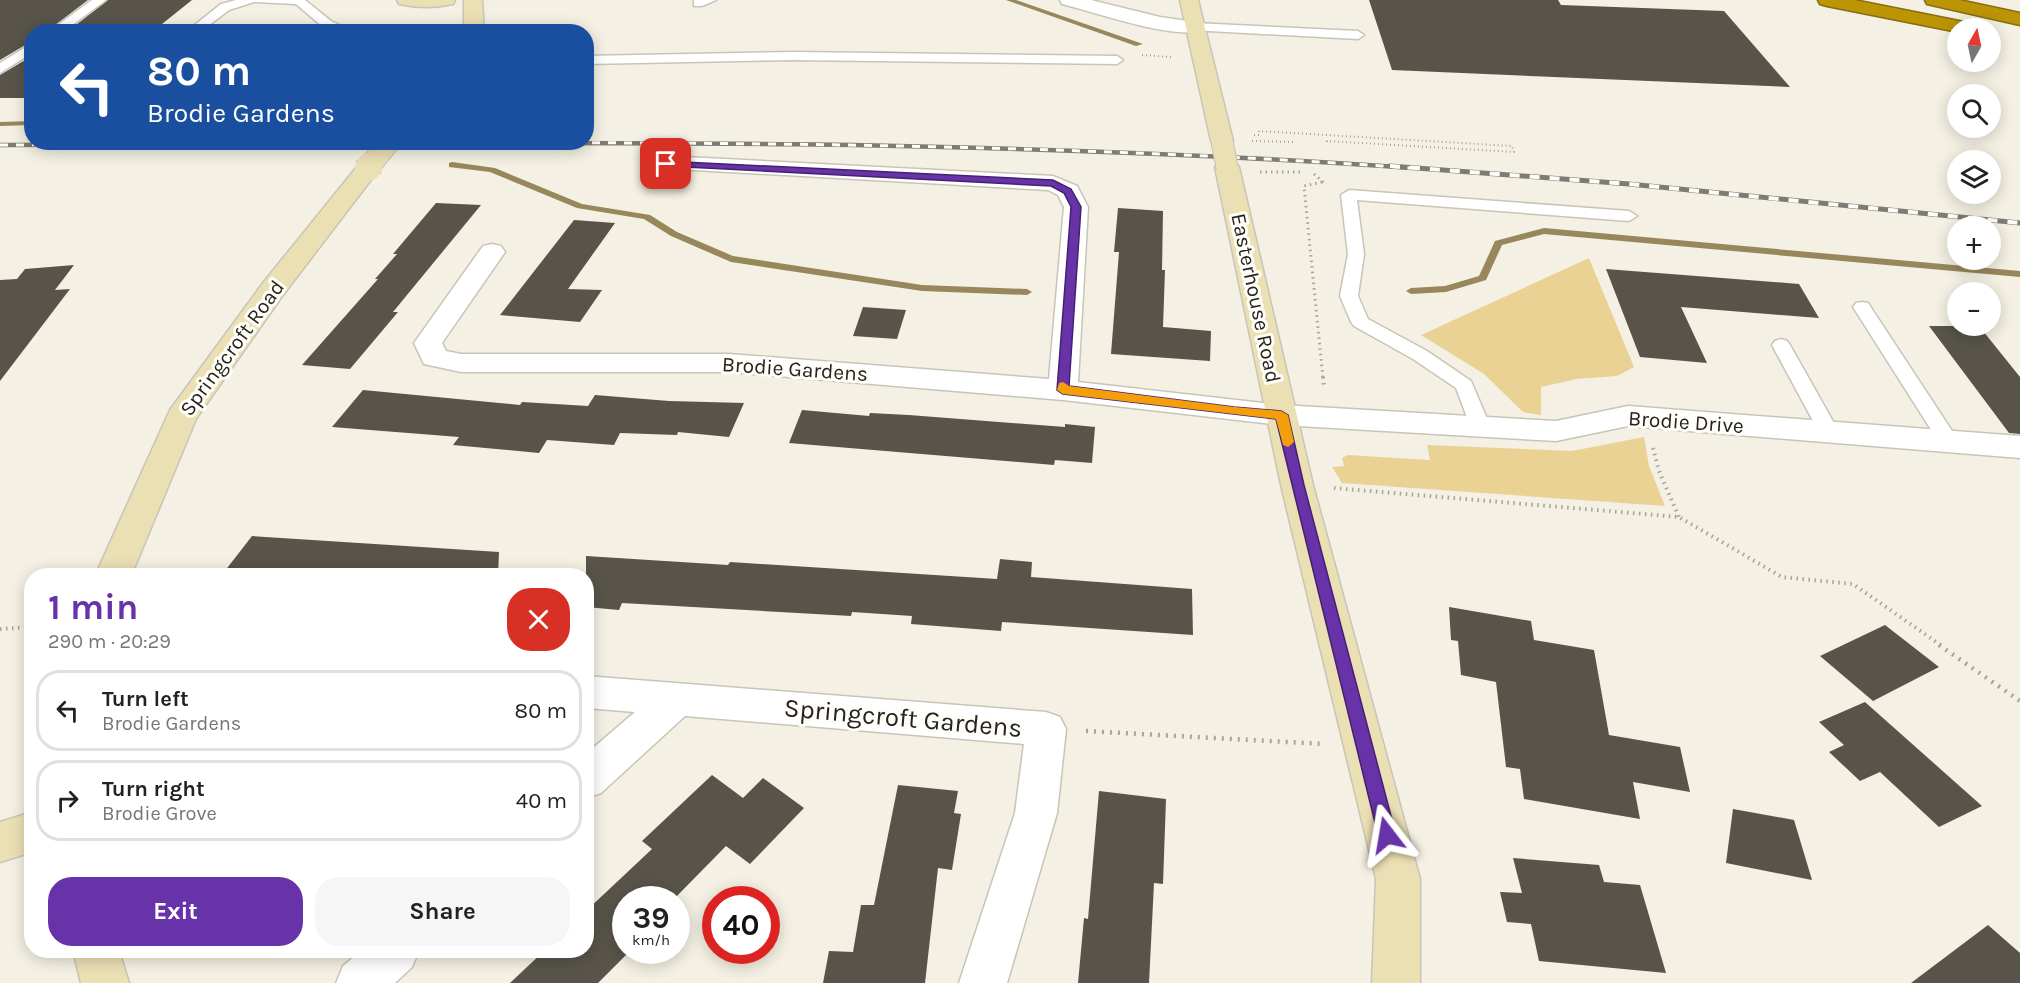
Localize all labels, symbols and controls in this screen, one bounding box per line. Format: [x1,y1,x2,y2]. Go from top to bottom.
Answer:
north arrow [1947,18,2001,72]
map controls [1947,18,2001,336]
text: 80 m [147,46,251,96]
icon: left [48,48,126,126]
button: search [1947,84,2001,138]
text: Brodie Gardens [147,97,335,129]
pin [640,138,691,189]
icon: arrive [649,147,682,180]
button: layers [1947,150,2001,204]
street label: Easterhouse Road [1226,211,1286,385]
button: + [1947,216,2001,270]
street label: Springcroft Road [175,276,289,420]
button: − [1947,282,2001,336]
street label: Brodie Gardens [721,352,869,386]
street label: Brodie Drive [1627,406,1745,438]
text: 1 min [48,586,138,628]
button: close [507,588,570,651]
text: 290 m · 20:29 [48,630,171,653]
text: Turn left [102,686,189,712]
street label: Springcroft Gardens [783,692,1023,744]
icon: left [51,694,84,727]
text: 80 m [515,698,567,724]
text: Brodie Gardens [102,712,241,735]
text: Turn right [102,776,205,802]
icon: right [51,784,84,817]
text: 40 m [516,788,567,814]
text: Brodie Grove [102,802,217,825]
position arrow [1355,803,1419,867]
button: Exit [48,877,303,946]
button: Share [315,877,570,946]
speed limit sign: 40 [702,886,780,964]
text: 39 [633,900,669,936]
text: km/h [632,931,670,949]

